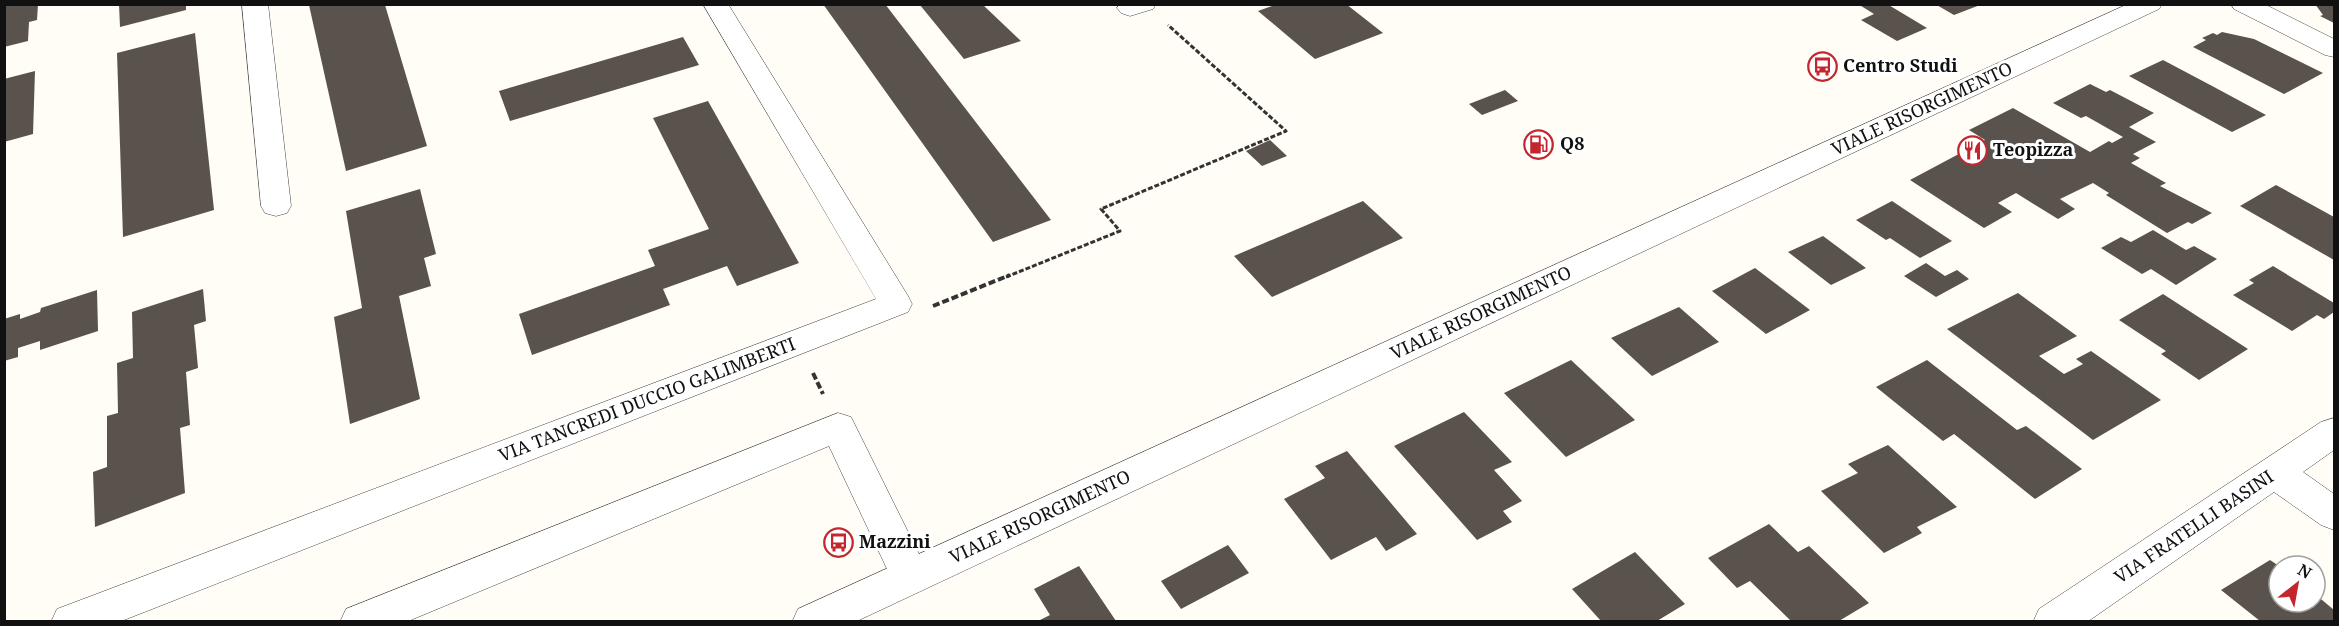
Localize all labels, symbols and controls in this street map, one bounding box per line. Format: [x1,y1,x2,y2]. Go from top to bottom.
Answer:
bus stop icon: Centro Studi [1806,50,1838,82]
place label: Centro Studi [1843,53,1958,77]
street label: VIALE RISORGIMENTO [1827,56,2016,161]
fuel station icon: Q8 [1523,128,1555,160]
place label: Q8 [1560,131,1584,155]
restaurant icon: Teopizza [1956,134,1988,166]
place label: Teopizza [1993,137,2073,161]
street label: VIALE RISORGIMENTO [1386,260,1575,365]
street label: VIA TANCREDI DUCCIO GALIMBERTI [495,331,798,467]
street label: VIALE RISORGIMENTO [945,464,1134,569]
street label: VIA FRATELLI BASINI [2109,464,2278,588]
bus stop icon: Mazzini [822,526,854,558]
place label: Mazzini [859,529,931,553]
north arrow [2267,554,2327,614]
text: N [2294,558,2316,584]

